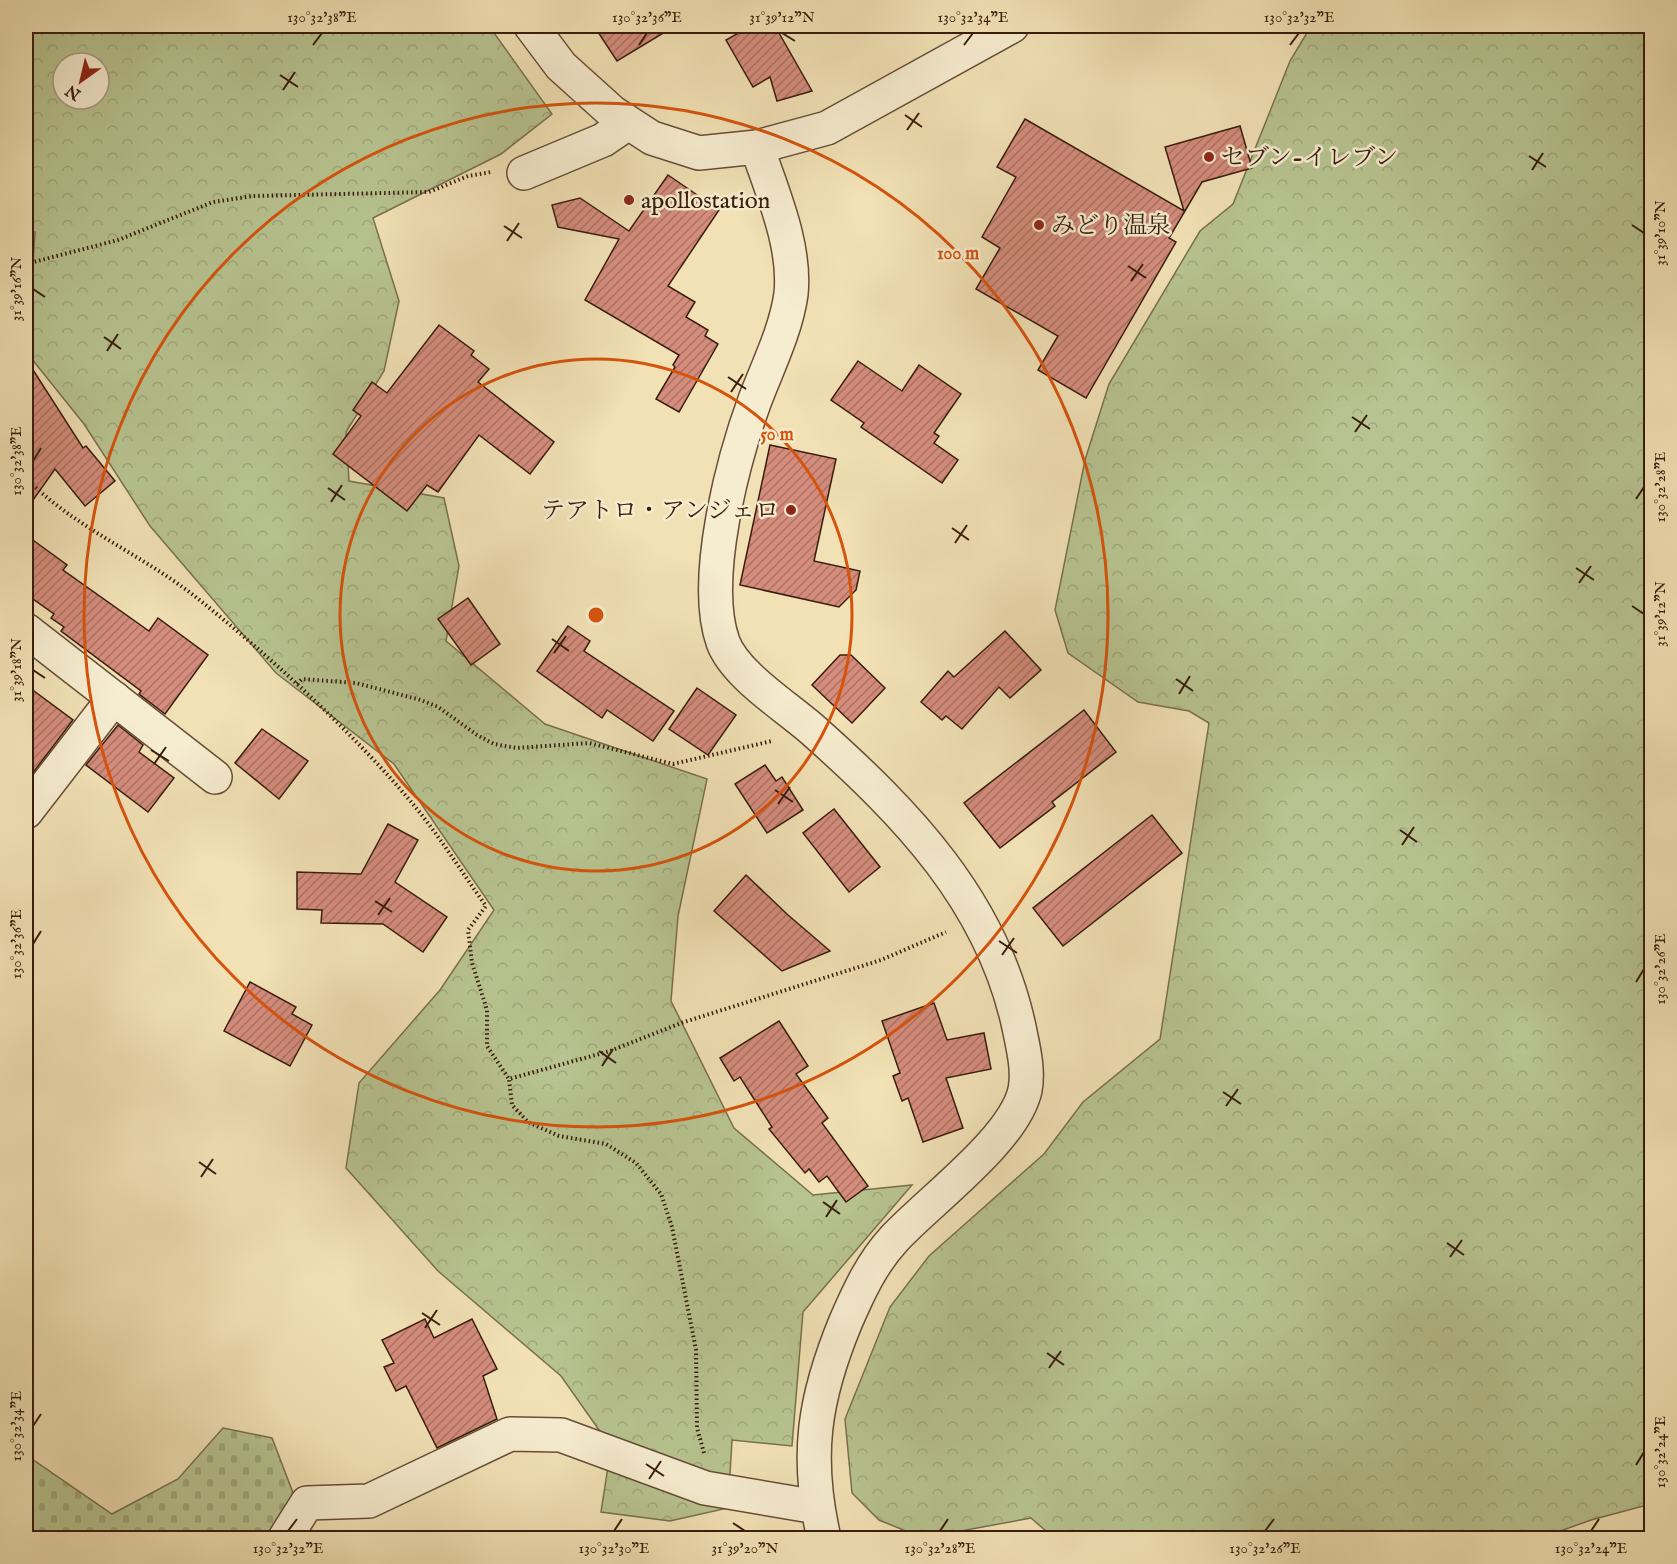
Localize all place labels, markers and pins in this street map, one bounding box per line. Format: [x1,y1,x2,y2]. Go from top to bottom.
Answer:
place label: セブン-イレブン [1221,143,1398,174]
marker: セブン-イレブン [1202,150,1216,164]
place label: apollostation [641,186,771,217]
marker: apollostation [622,193,636,207]
place label: みどり温泉 [1051,211,1171,242]
marker: みどり温泉 [1032,218,1046,232]
place label: テアトロ・アンジェロ [541,496,779,527]
marker: テアトロ・アンジェロ [784,503,798,517]
centre of rings [586,605,606,625]

